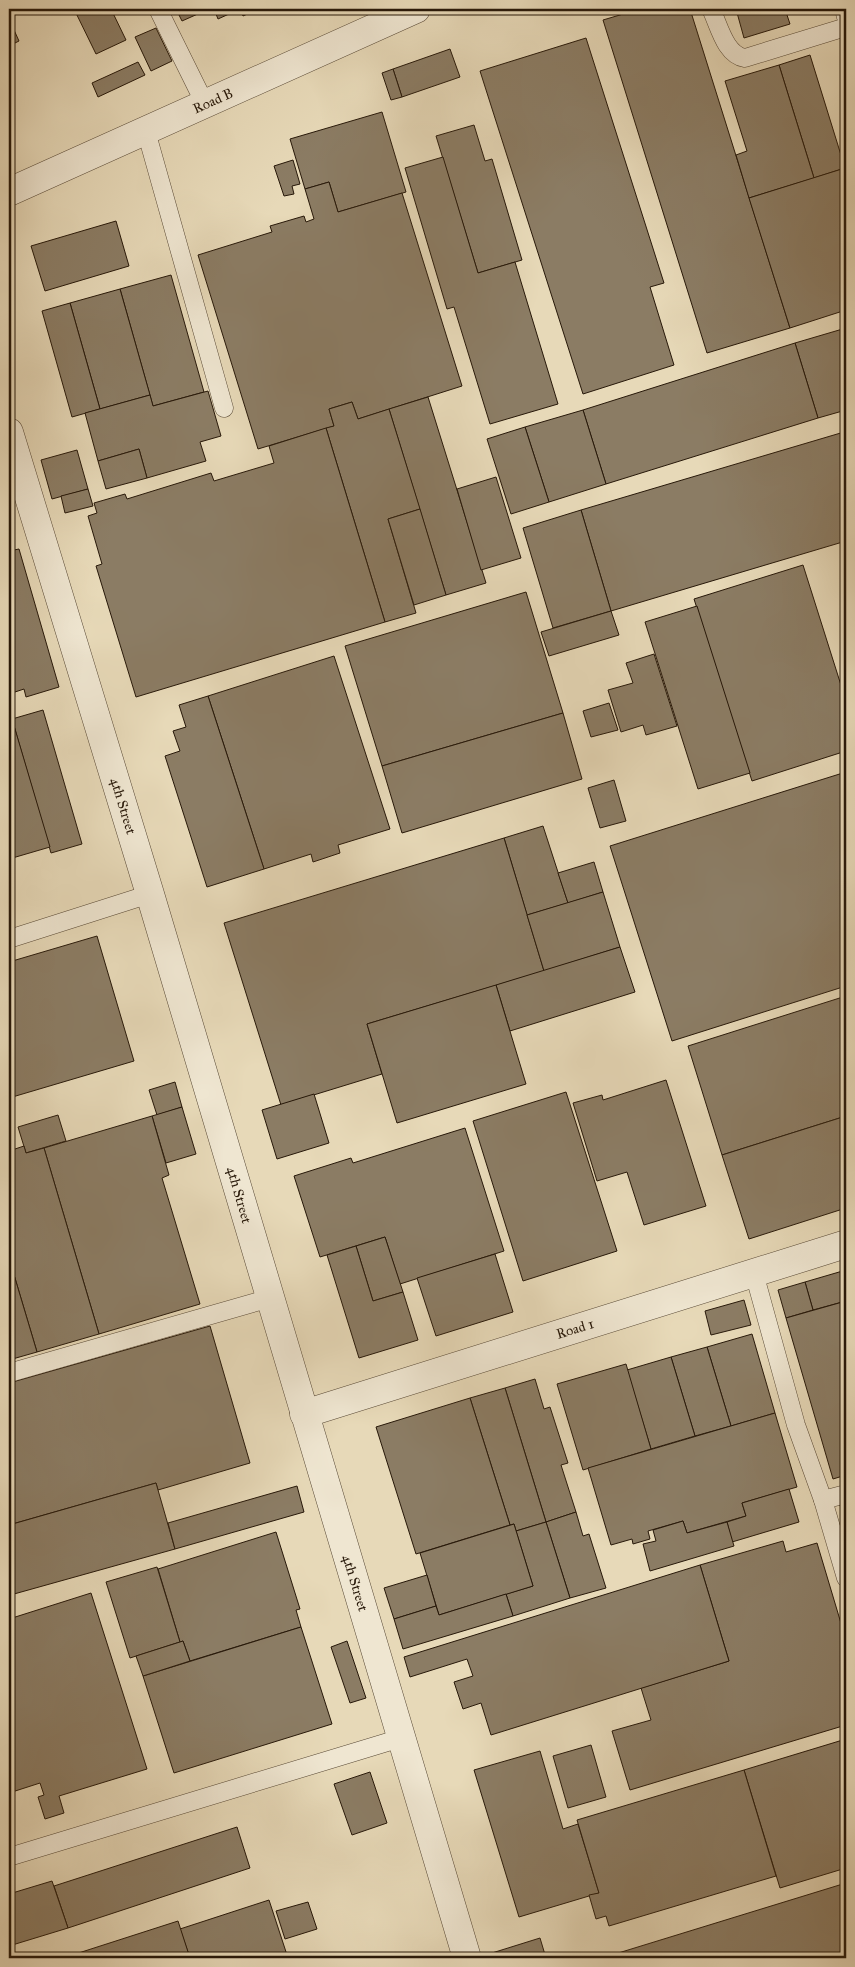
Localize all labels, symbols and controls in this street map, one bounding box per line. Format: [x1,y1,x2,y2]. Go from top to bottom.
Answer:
street label: Road B [190,85,236,117]
street label: 4th Street [106,776,140,836]
street label: 4th Street [223,1165,255,1225]
street label: Road 1 [554,1315,596,1343]
street label: 4th Street [338,1553,372,1613]

